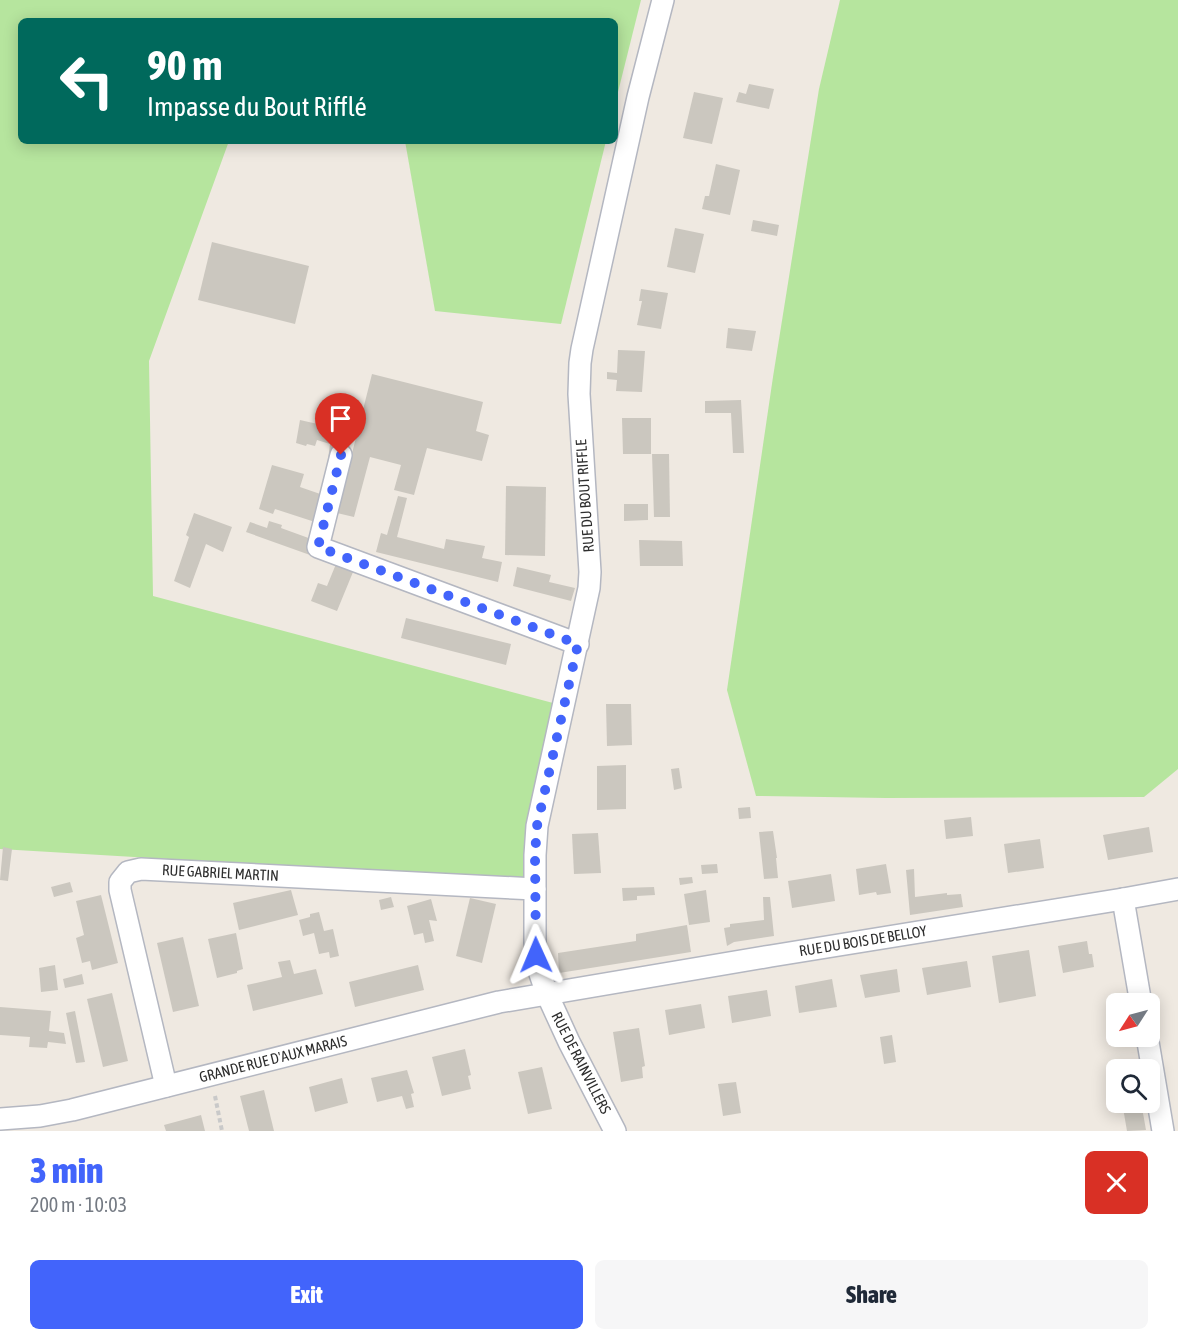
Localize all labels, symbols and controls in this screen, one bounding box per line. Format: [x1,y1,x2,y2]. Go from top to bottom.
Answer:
text: 90 m [147,41,222,89]
icon: left [48,42,126,120]
text: Impasse du Bout Rifflé [147,91,367,122]
pin [315,393,366,455]
icon: arrive [324,402,357,435]
street label: RUE DU BOUT RIFFLE [572,438,597,553]
street label: RUE GABRIEL MARTIN [162,861,279,884]
street label: RUE DU BOIS DE BELLOY [798,922,928,959]
position arrow [504,923,568,987]
north arrow [1106,993,1160,1047]
map controls [1106,993,1160,1113]
street label: RUE DE RAINVILLERS [548,1009,614,1117]
street label: GRANDE RUE D'AUX MARAIS [197,1032,349,1086]
button: search [1106,1059,1160,1113]
text: 3 min [30,1149,104,1191]
button: close [1085,1151,1148,1214]
text: 200 m · 10:03 [30,1193,127,1216]
button: Exit [30,1260,583,1329]
button: Share [595,1260,1148,1329]

